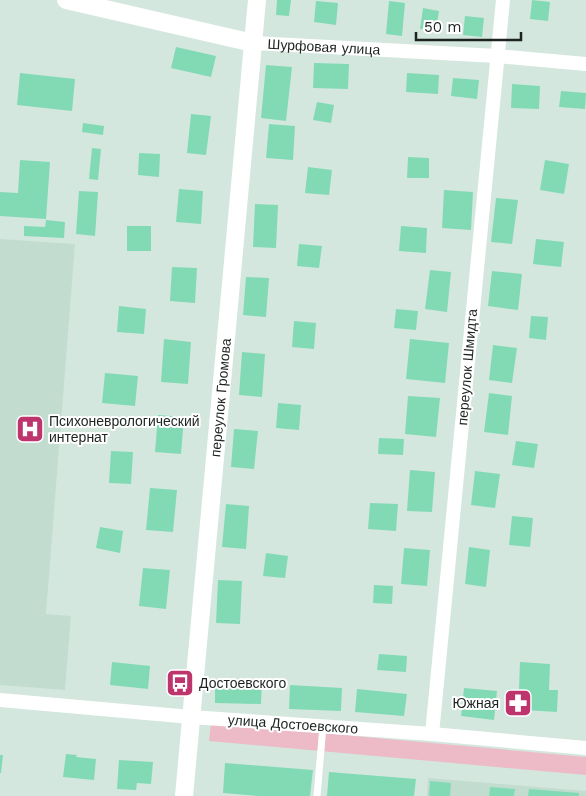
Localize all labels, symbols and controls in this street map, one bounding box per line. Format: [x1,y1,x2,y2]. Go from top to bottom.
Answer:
scale bar [416,10,521,42]
text: 50 m [424,18,461,36]
street label: Шурфовая улица [267,36,381,58]
street label: переулок Шмидта [454,308,480,426]
street label: переулок Громова [207,337,234,458]
place label: Психоневрологический интернат [49,413,200,445]
hospital icon: Психоневрологический интернат [15,414,45,444]
bus stop icon: Достоевского [165,668,195,698]
place label: Достоевского [199,675,286,691]
pharmacy icon: Южная [503,688,533,718]
place label: Южная [452,695,499,711]
street label: улица Достоевского [227,711,359,737]

